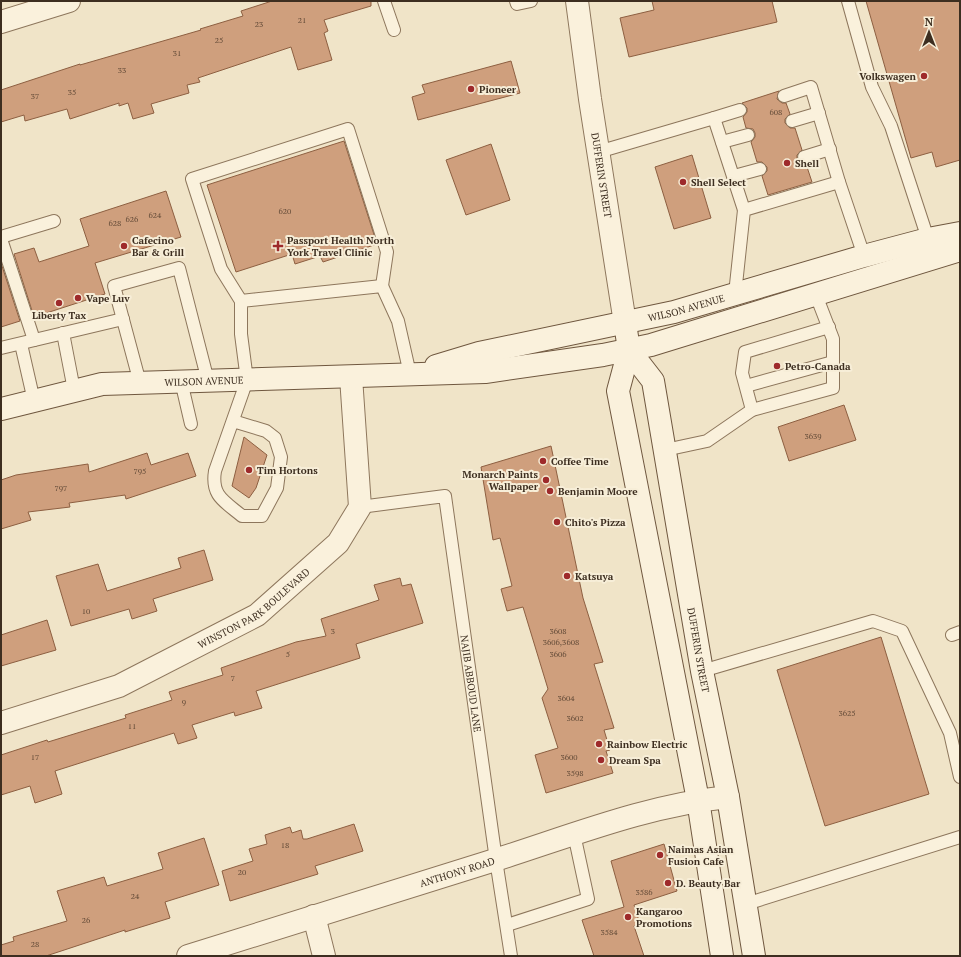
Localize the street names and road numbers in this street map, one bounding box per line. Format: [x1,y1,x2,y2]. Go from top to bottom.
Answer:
street label: DUFFERIN STREET [589,132,615,219]
street label: WILSON AVENUE [646,291,726,324]
street label: WILSON AVENUE [164,373,244,389]
street label: WINSTON PARK BOULEVARD [196,565,312,651]
street label: DUFFERIN STREET [685,606,713,694]
street label: NAJIB ABBOUD LANE [458,634,485,733]
street label: ANTHONY ROAD [418,854,496,890]

